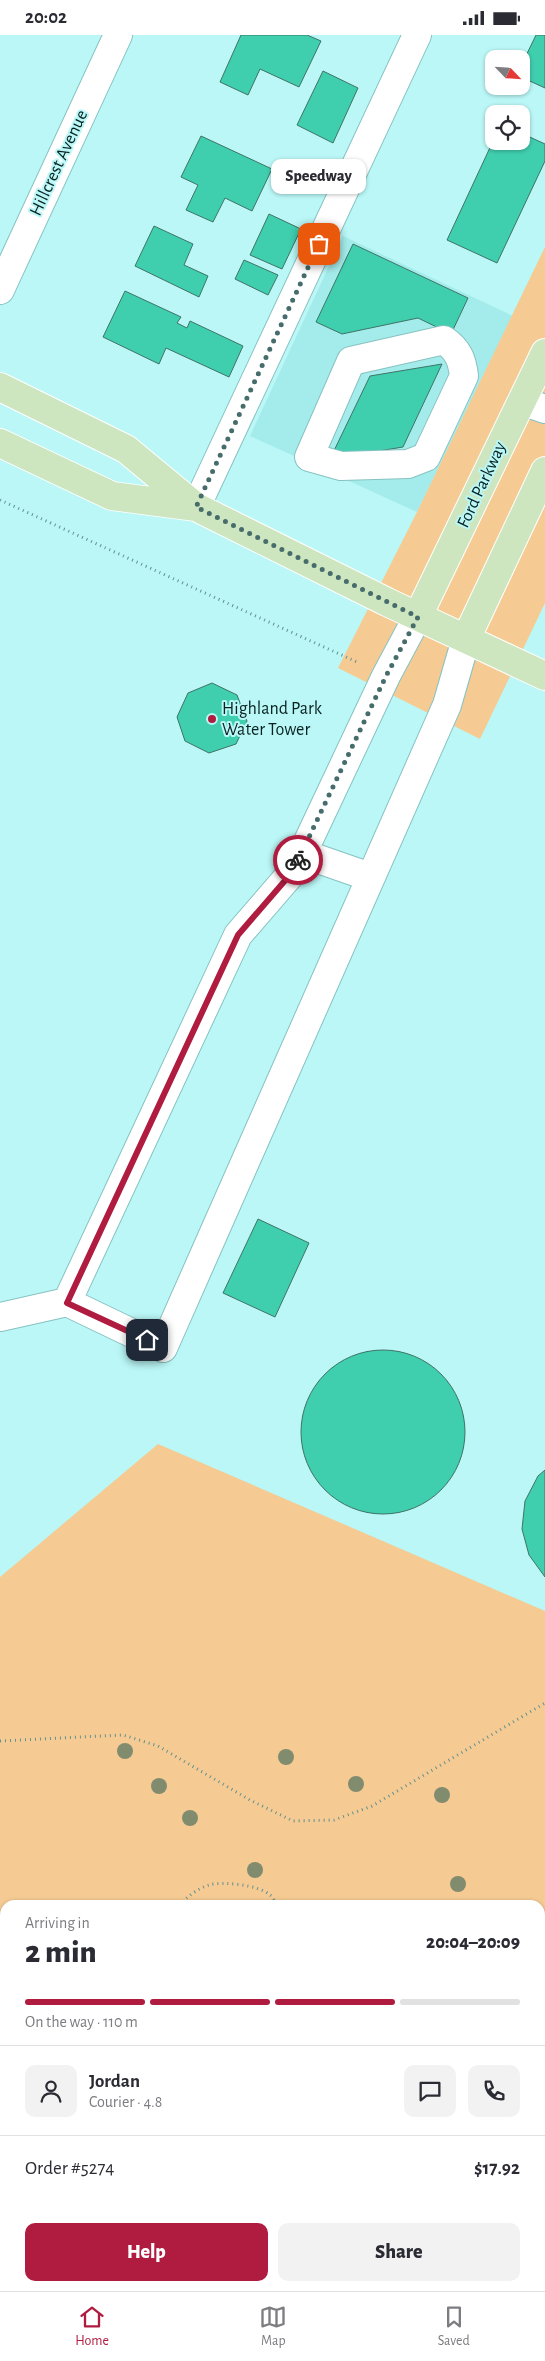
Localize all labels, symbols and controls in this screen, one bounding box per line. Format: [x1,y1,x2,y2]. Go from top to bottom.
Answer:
text: 20:02 [25,8,67,27]
north arrow [485,50,530,95]
map controls [485,50,530,150]
button: locate [485,105,530,150]
street label: Hillcrest Avenue [27,107,91,219]
callout: Speedway [272,159,366,194]
text: Speedway [285,168,352,184]
pin [298,223,340,265]
icon: bag [305,230,333,258]
street label: Ford Parkway [454,439,510,531]
place label: Highland Park Water Tower [222,700,323,739]
marker: Highland Park Water Tower [206,713,218,725]
courier [273,835,323,885]
icon: bike [284,846,312,874]
pin [126,1319,168,1361]
icon: home [133,1326,161,1354]
text: Arriving in [25,1915,90,1931]
text: 20:04–20:09 [426,1933,520,1952]
text: 2 min [25,1936,97,1968]
text: On the way · 110 m [25,2014,138,2030]
button: person [25,2065,77,2117]
button: chat [404,2065,456,2117]
button: phone [468,2065,520,2117]
text: Jordan [89,2072,140,2091]
text: Courier · 4.8 [89,2094,162,2110]
text: Order #5274 [25,2159,115,2178]
text: $17.92 [474,2159,520,2178]
button: Help [25,2223,268,2281]
button: Share [278,2223,520,2281]
tab: Home [75,2303,109,2350]
tab: Map [259,2303,287,2350]
tab: Saved [438,2303,470,2350]

